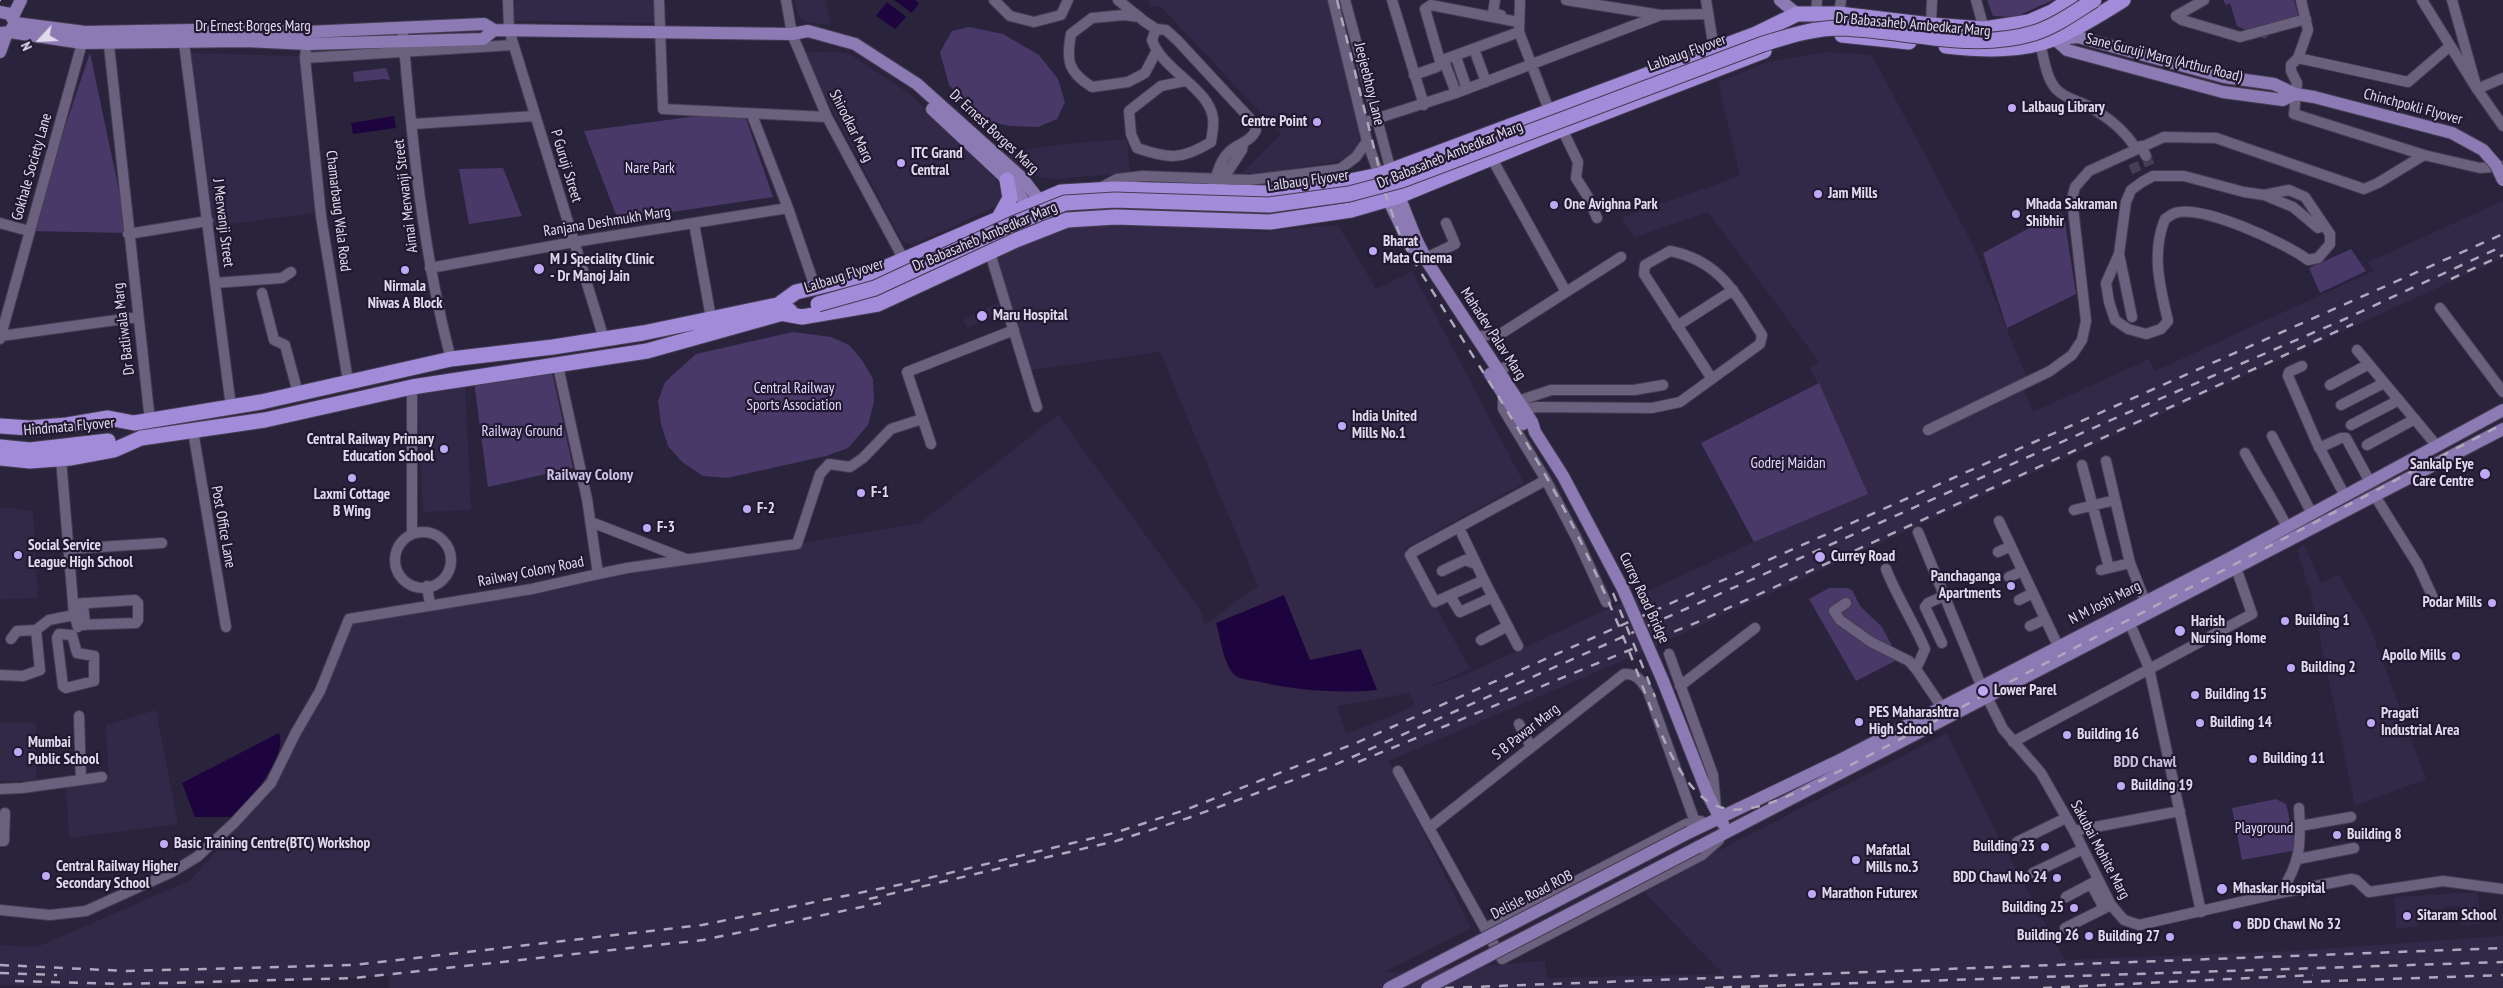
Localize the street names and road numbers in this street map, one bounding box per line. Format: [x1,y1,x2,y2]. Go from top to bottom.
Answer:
street label: Dr Babasaheb Ambedkar Marg [1835,9,1991,41]
street label: Dr Ernest Borges Marg [195,18,311,36]
street label: Sane Guruji Marg (Arthur Road) [2084,30,2244,86]
street label: Lalbaug Flyover [1645,31,1729,75]
street label: Jeejeebhoy Lane [1350,41,1388,127]
street label: Chinchpokli Flyover [2362,85,2464,129]
street label: Dr Ernest Borges Marg [946,86,1042,178]
street label: Shirodkar Marg [825,87,877,165]
street label: Gokhale Society Lane [8,111,56,223]
street label: Dr Babasaheb Ambedkar Marg [1374,118,1526,192]
street label: P Guruji Street [546,127,586,205]
street label: Aimai Merwanji Street [390,138,422,254]
street label: Chamarbaug Wala Road [322,149,354,273]
street label: Lalbaug Flyover [1266,166,1350,196]
street label: J Merwanji Street [209,178,237,268]
street label: Dr Babasaheb Ambedkar Marg [910,198,1060,276]
street label: Ranjana Deshmukh Marg [542,203,672,241]
street label: Lalbaug Flyover [802,255,886,297]
street label: Dr Batliwala Marg [109,282,139,376]
street label: Mahadev Palav Marg [1456,284,1530,384]
street label: Hindmata Flyover [23,414,115,440]
street label: Post Office Lane [207,485,239,569]
street label: Currey Road Bridge [1615,550,1673,646]
street label: Railway Colony Road [477,553,585,591]
street label: N M Joshi Marg [2066,577,2144,629]
street label: S B Pawar Marg [1489,700,1563,764]
street label: Sakubai Mohite Marg [2066,798,2134,902]
street label: Delisle Road ROB [1488,867,1576,923]

